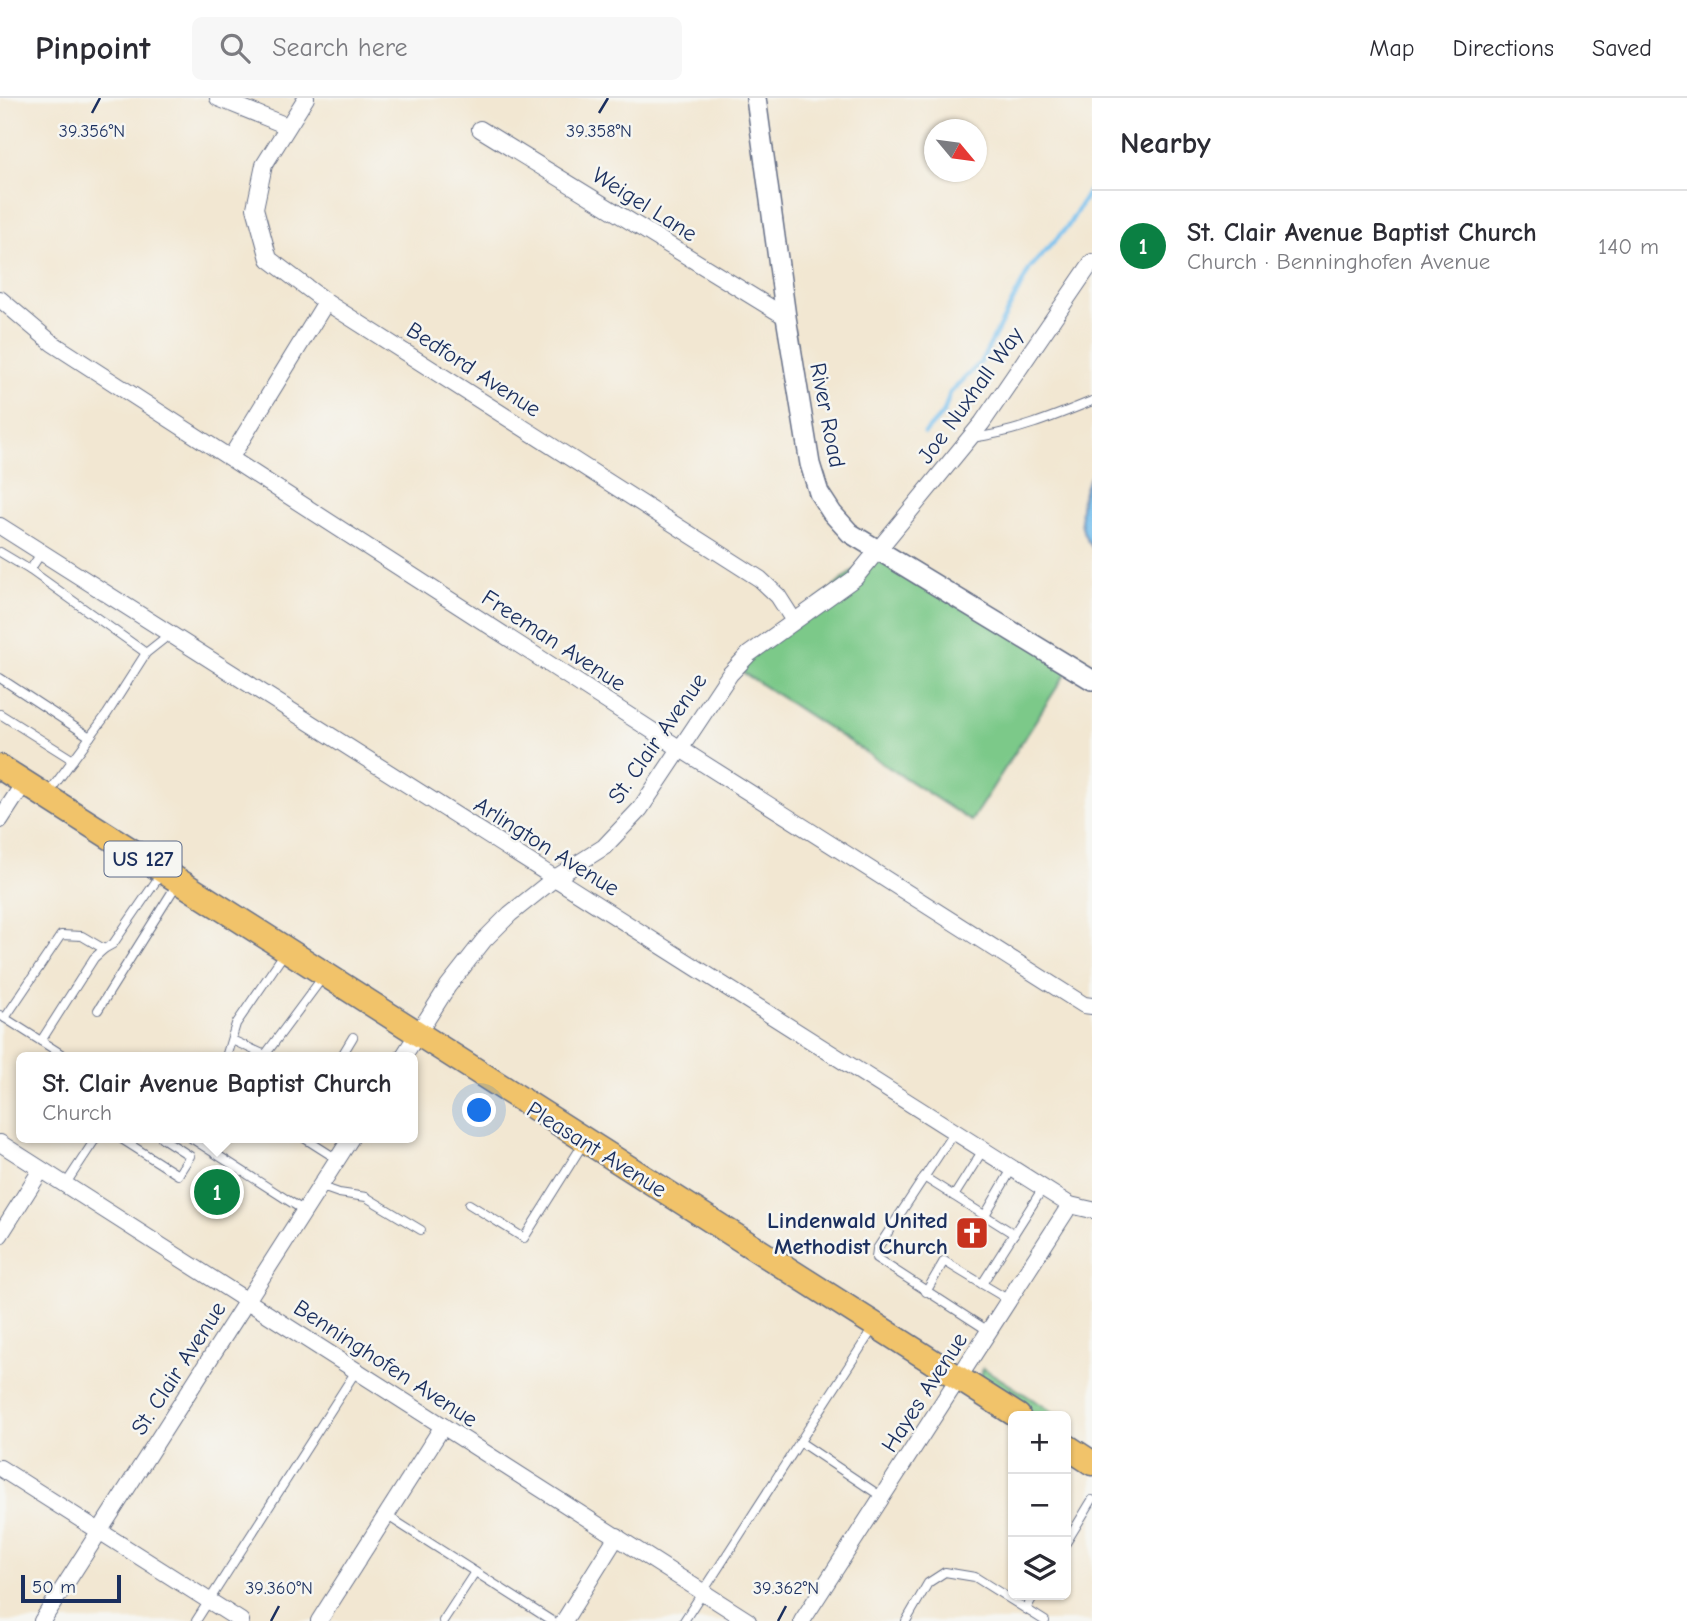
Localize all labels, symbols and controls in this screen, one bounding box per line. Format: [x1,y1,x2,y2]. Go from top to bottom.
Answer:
search box [192,17,682,80]
text: Pinpoint [35,29,150,67]
icon: search [216,29,254,67]
text: Search here [272,33,408,63]
text: Map [1369,34,1415,62]
text: Directions [1453,34,1554,62]
text: Saved [1592,34,1652,62]
north arrow [924,119,987,182]
text: 39.356°N [59,121,125,142]
text: 39.358°N [566,121,632,142]
text: Nearby [1120,126,1211,161]
street label: Weigel Lane [587,162,702,247]
text: St. Clair Avenue Baptist Church [1187,218,1537,248]
text: 1 [1138,233,1148,260]
text: 140 m [1598,233,1659,260]
text: Church · Benninghofen Avenue [1187,248,1490,275]
street label: Bedford Avenue [402,316,546,423]
street label: Joe Nuxhall Way [912,321,1029,469]
street label: River Road [804,360,851,470]
street label: Freeman Avenue [477,584,631,697]
street label: St. Clair Avenue [602,668,713,809]
street label: Arlington Avenue [469,791,624,902]
road number: US 127 [104,842,182,876]
popup [16,1052,418,1143]
text: St. Clair Avenue Baptist Church [42,1069,392,1099]
your location [462,1093,496,1127]
street label: Pleasant Avenue [522,1096,672,1203]
text: Church [42,1099,112,1126]
pin: 1 [194,1166,240,1218]
place label: Lindenwald United Methodist Church [767,1207,948,1260]
church icon: Lindenwald United Methodist Church [953,1214,991,1252]
street label: Benninghofen Avenue [289,1294,483,1433]
street label: St. Clair Avenue [125,1297,232,1440]
street label: Hayes Avenue [876,1327,973,1457]
map controls [1008,1411,1071,1600]
button: + [1008,1411,1071,1474]
button: − [1008,1474,1071,1537]
button: layers [1008,1537,1071,1600]
scale bar [21,1572,121,1604]
text: 50 m [32,1576,76,1598]
text: 39.360°N [245,1578,313,1599]
text: 39.362°N [753,1578,819,1599]

